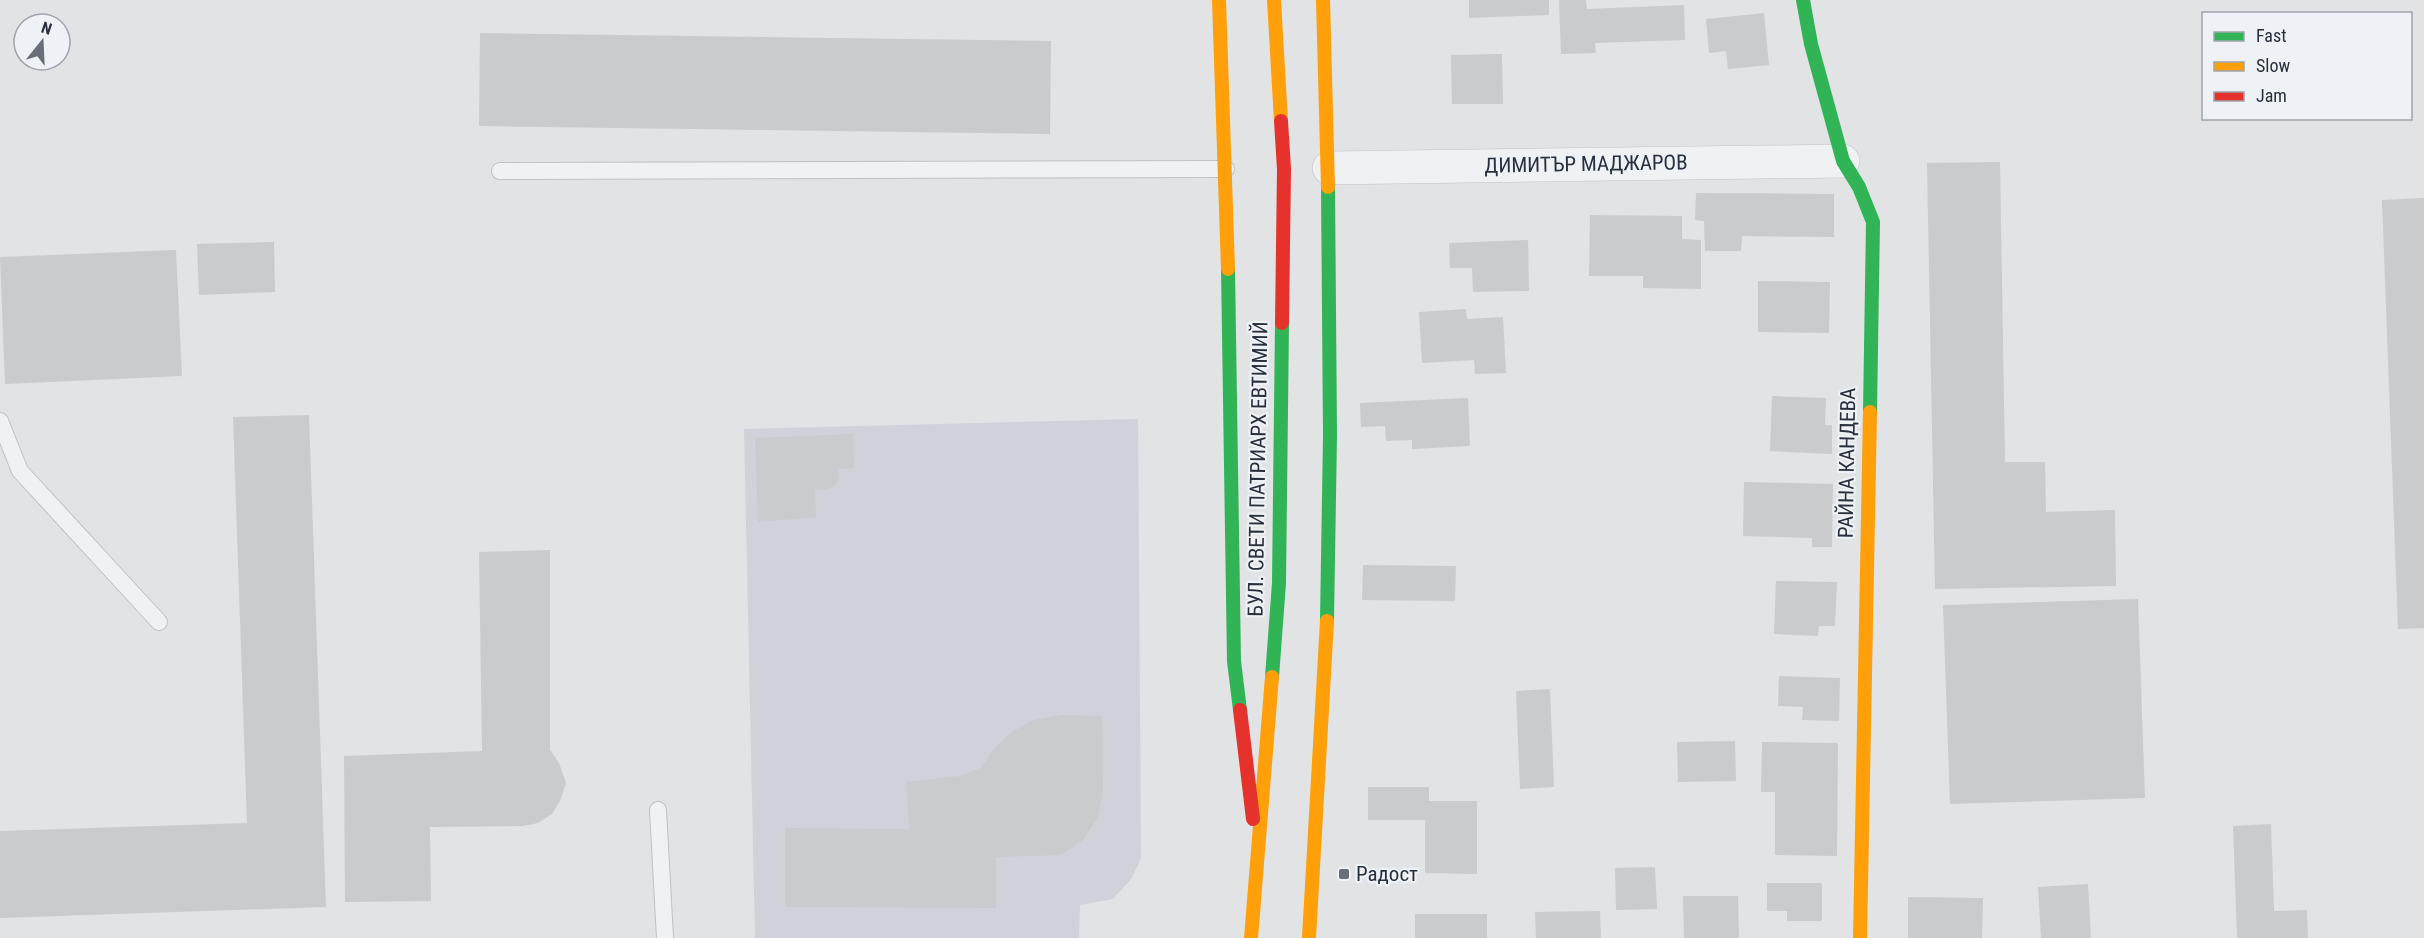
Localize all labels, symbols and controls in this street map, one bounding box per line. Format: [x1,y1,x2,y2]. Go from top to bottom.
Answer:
north arrow [12,12,72,72]
legend [2202,12,2412,120]
text: N [39,18,54,39]
text: Fast [2256,25,2287,46]
text: Slow [2256,55,2291,76]
text: Jam [2256,85,2287,106]
street label: ДИМИТЪР МАДЖАРОВ [1484,150,1688,178]
street label: БУЛ. СВЕТИ ПАТРИАРХ ЕВТИМИЙ [1243,321,1273,617]
street label: РАЙНА КАНДЕВА [1834,388,1860,538]
place label: Радост [1356,862,1418,886]
marker: Радост [1337,867,1351,881]

